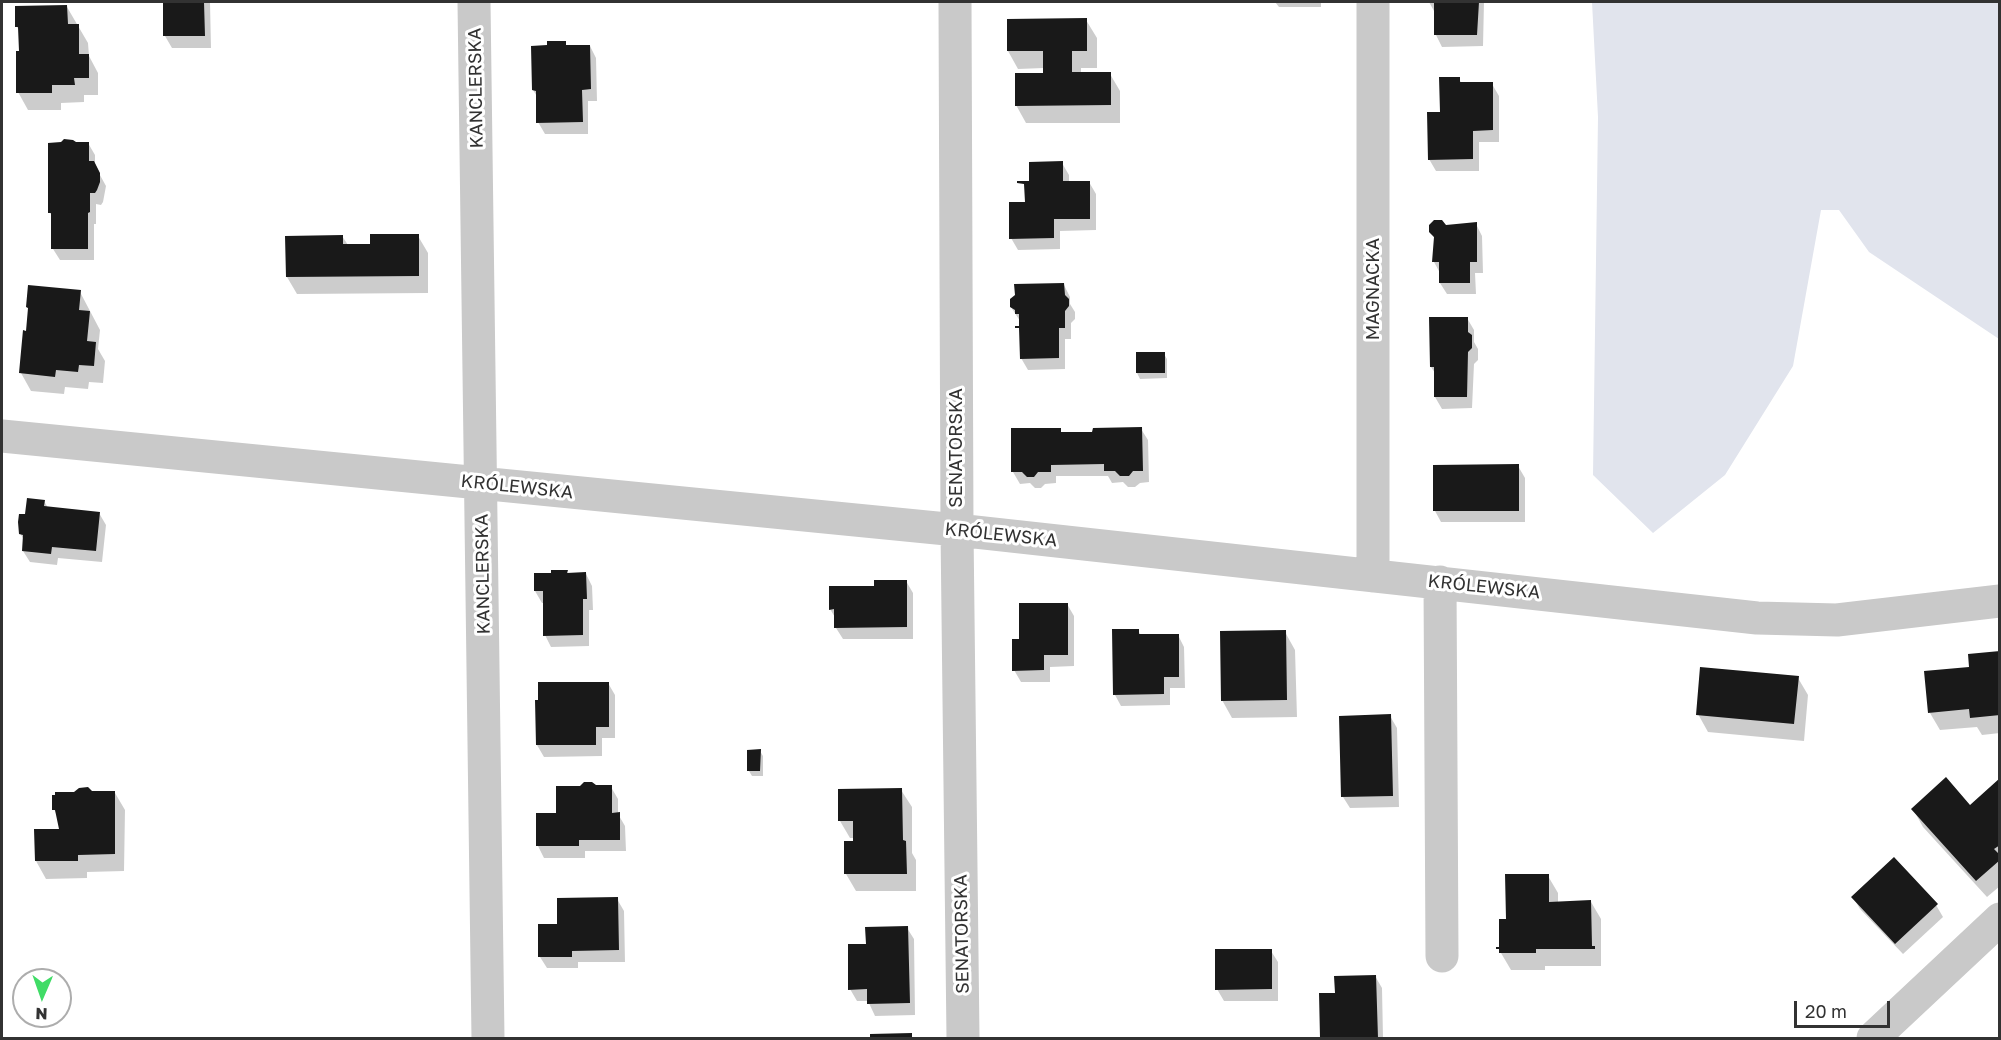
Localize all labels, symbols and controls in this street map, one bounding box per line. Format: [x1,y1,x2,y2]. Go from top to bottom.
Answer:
street label: KANCLERSKA [464,28,488,148]
street label: MAGNACKA [1362,238,1384,340]
street label: SENATORSKA [945,388,967,508]
street label: KRÓLEWSKA [460,470,574,504]
street label: KANCLERSKA [471,514,495,634]
street label: KRÓLEWSKA [944,518,1058,552]
street label: KRÓLEWSKA [1427,570,1541,604]
street label: SENATORSKA [950,874,974,994]
north arrow [12,968,72,1028]
scale bar [1797,989,1893,1027]
text: 20 m [1805,1000,1847,1022]
text: N [35,1004,48,1024]

